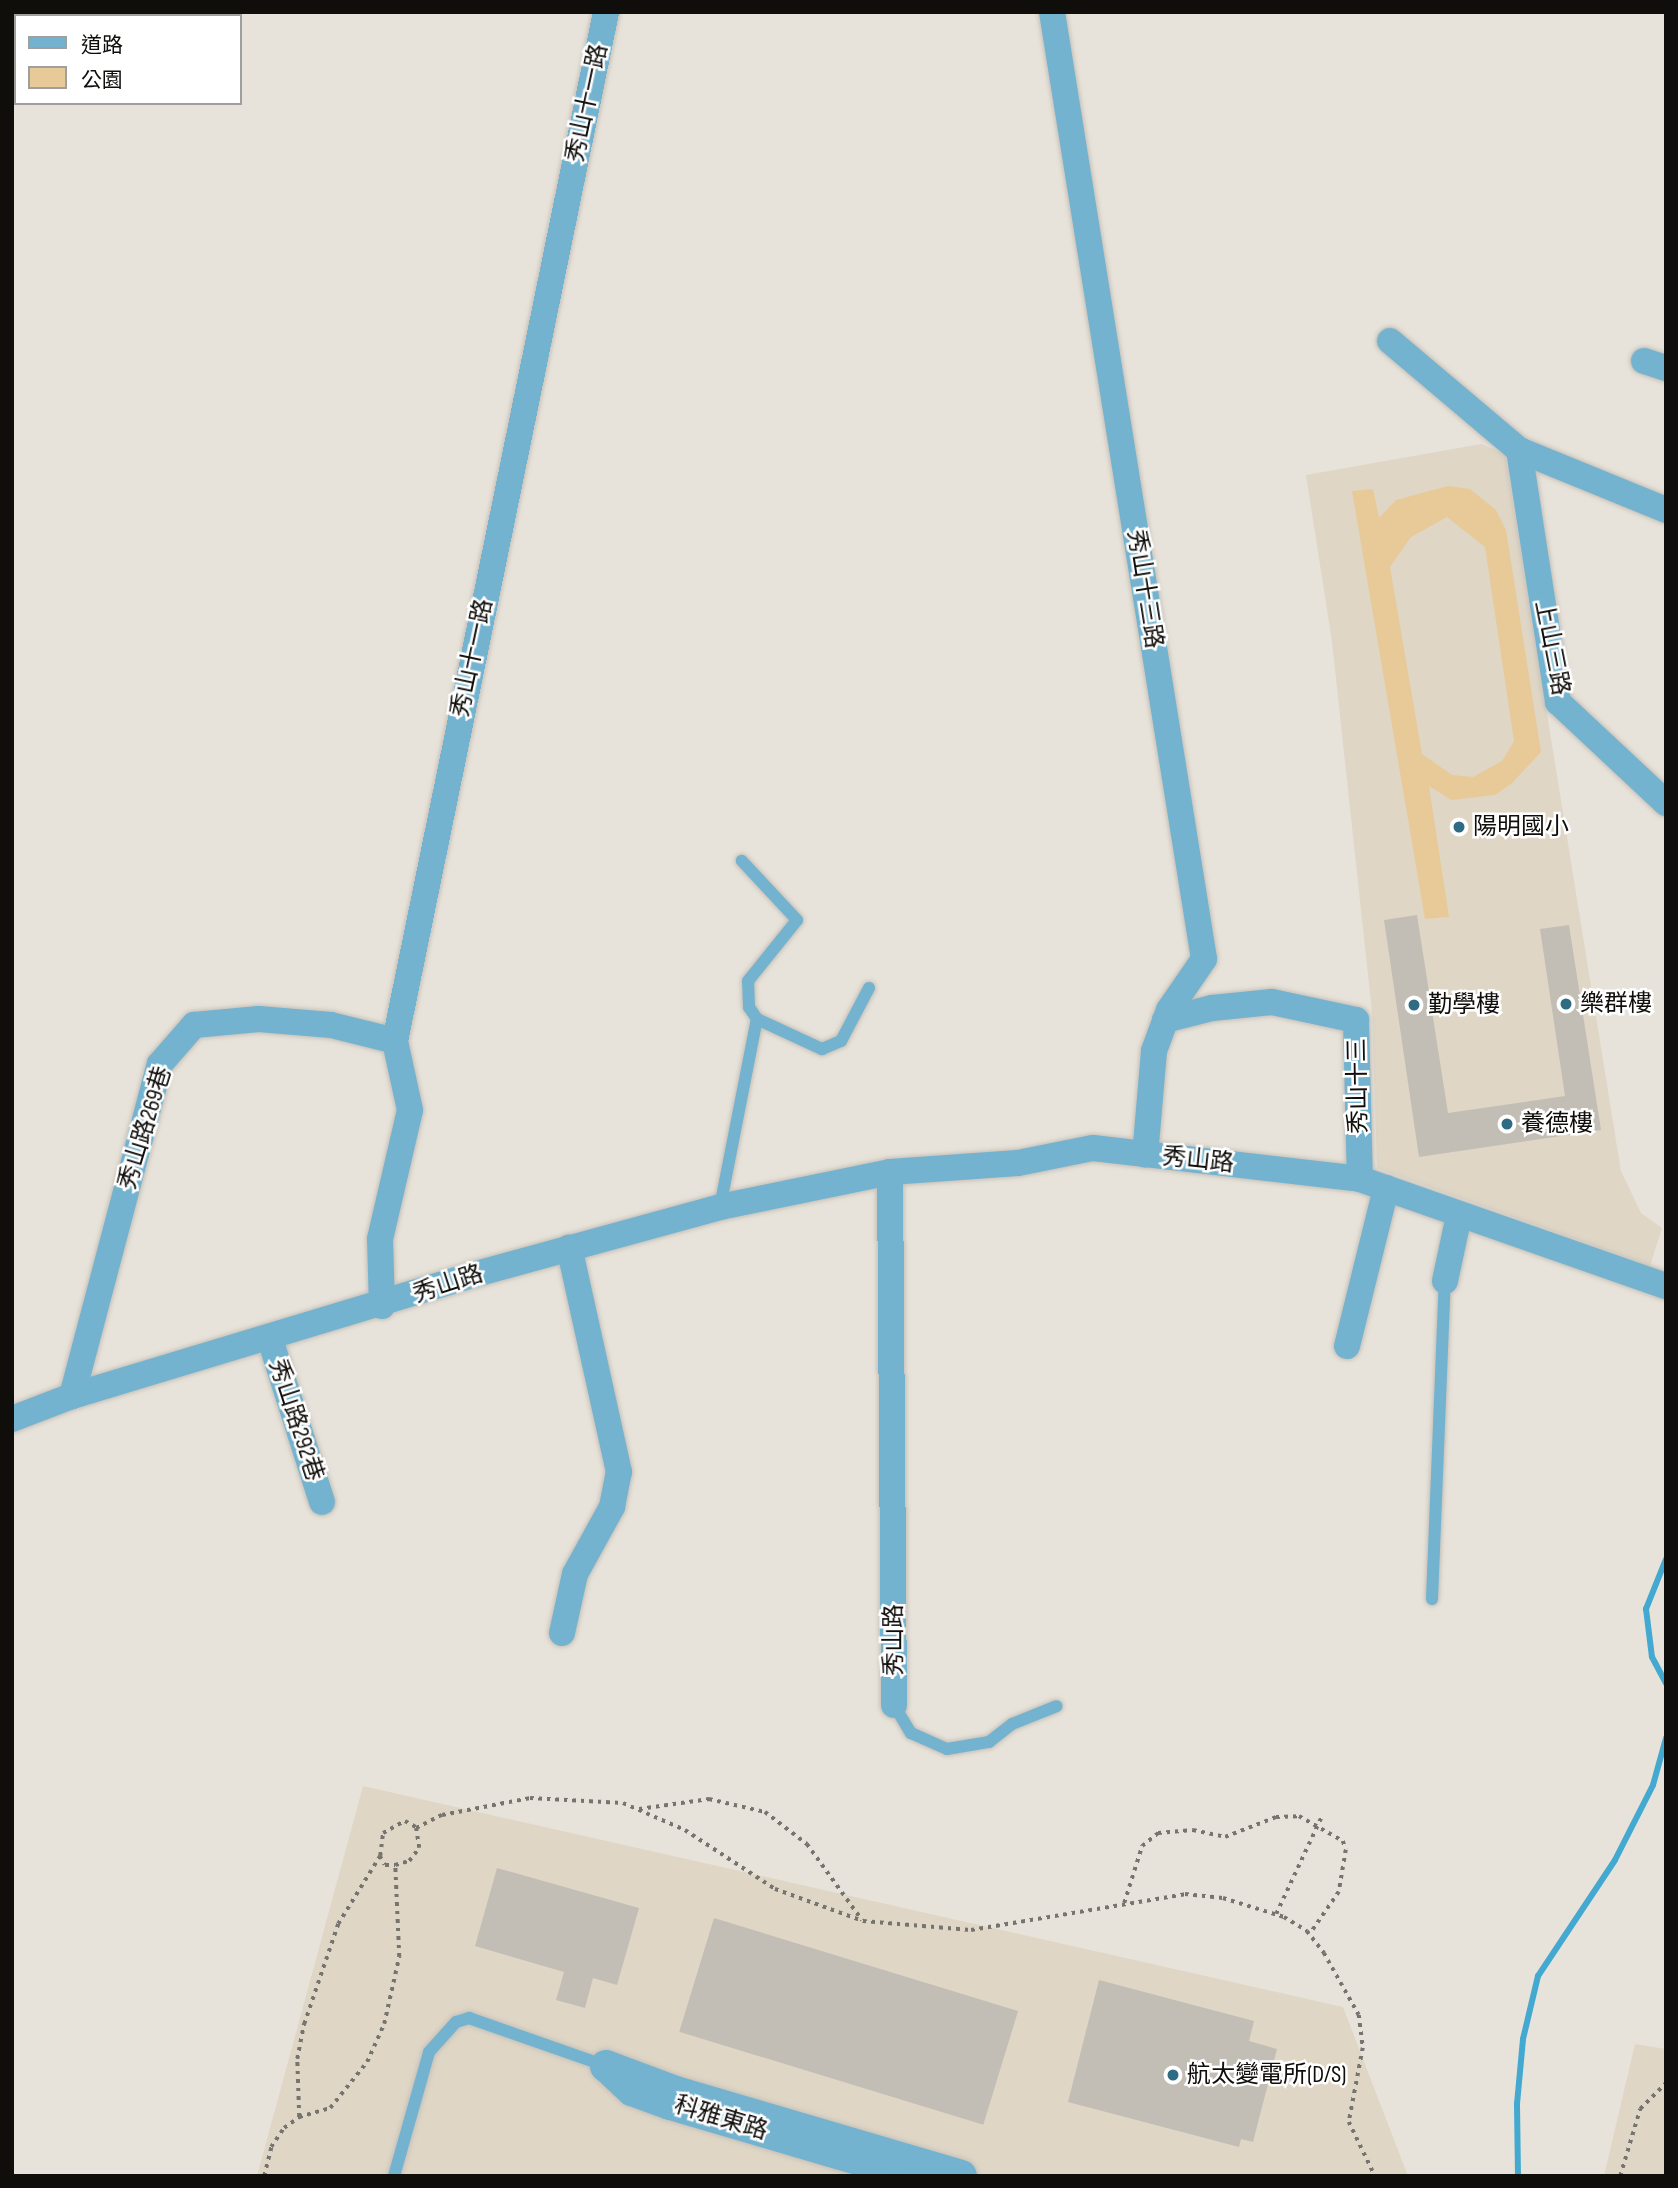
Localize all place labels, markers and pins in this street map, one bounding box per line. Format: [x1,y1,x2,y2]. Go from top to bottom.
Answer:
place label: 陽明國小 [1473,813,1569,841]
marker: 陽明國小 [1451,819,1467,835]
place label: 樂群樓 [1580,990,1652,1018]
place label: 勤學樓 [1428,991,1500,1019]
marker: 樂群樓 [1558,996,1574,1012]
marker: 勤學樓 [1406,997,1422,1013]
place label: 養德樓 [1521,1110,1593,1138]
marker: 養德樓 [1499,1116,1515,1132]
place label: 航太變電所(D/S) [1187,2061,1346,2089]
marker: 航太變電所(D/S) [1165,2067,1181,2083]

